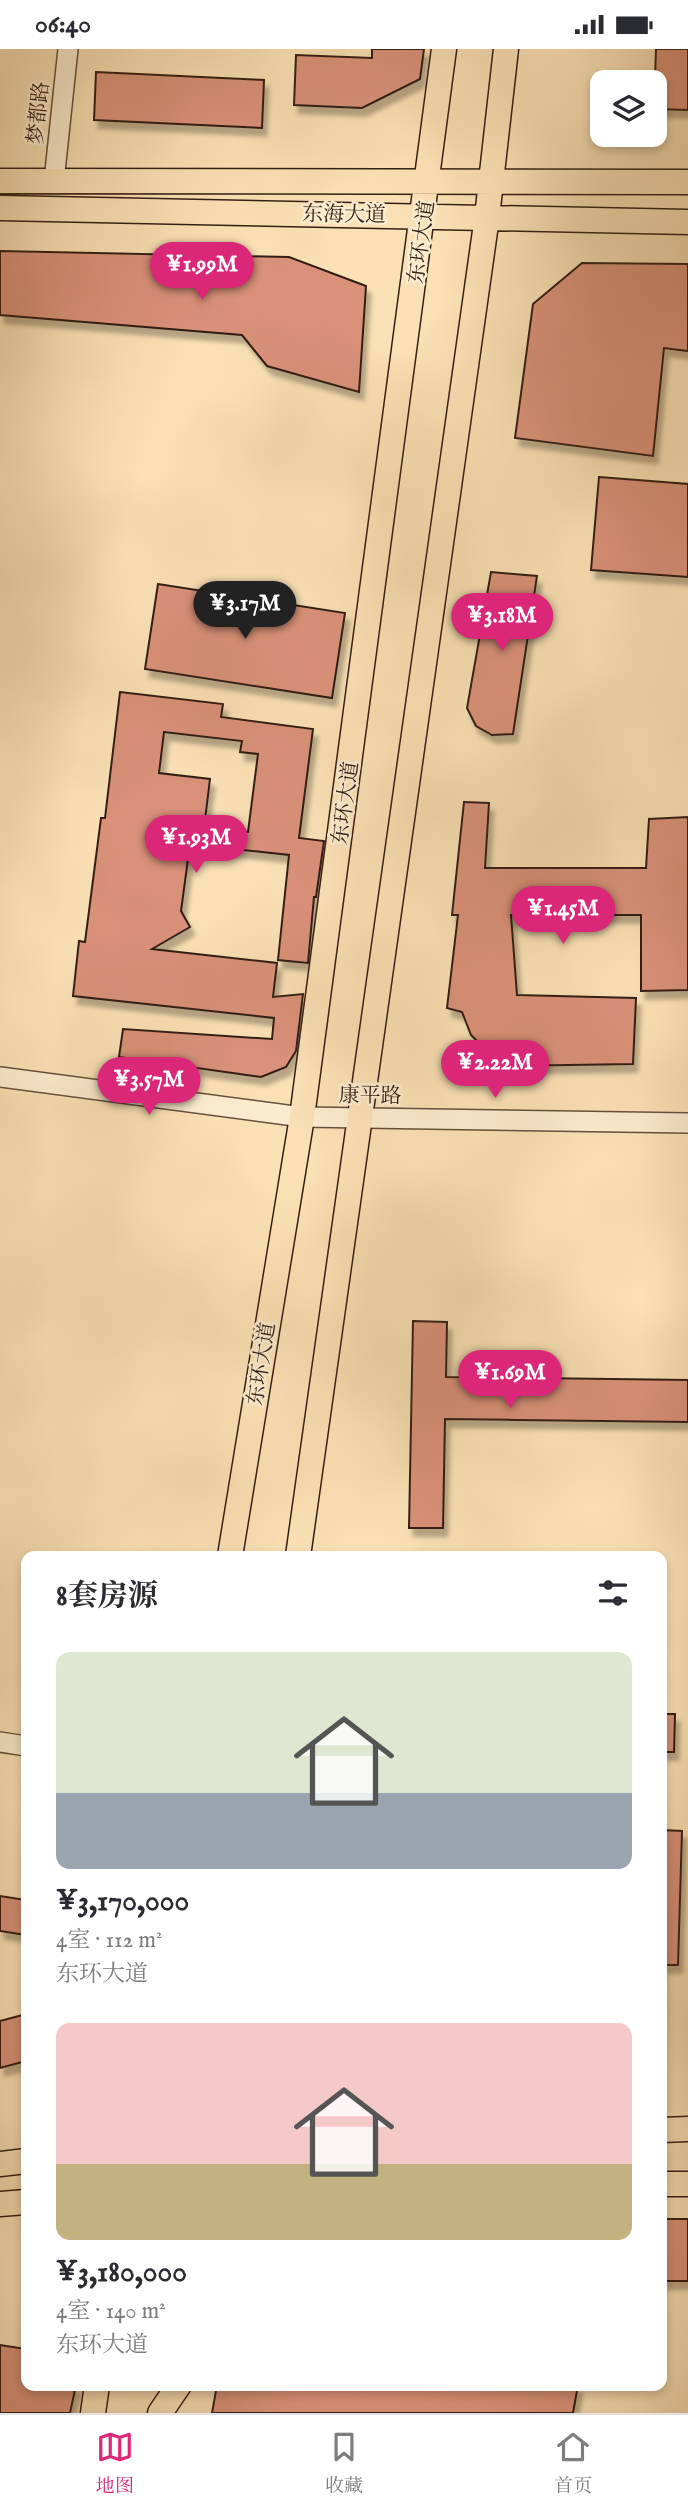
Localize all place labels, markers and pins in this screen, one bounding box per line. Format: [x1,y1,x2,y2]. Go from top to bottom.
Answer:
pin: ¥1.99M [145,243,259,302]
pin: ¥3.17M [188,581,302,641]
pin: ¥3.18M [445,593,559,653]
pin: ¥1.93M [139,815,253,875]
pin: ¥1.45M [506,887,620,946]
pin: ¥2.22M [438,1041,552,1100]
pin: ¥3.57M [92,1058,206,1117]
pin: ¥1.69M [453,1351,567,1410]

